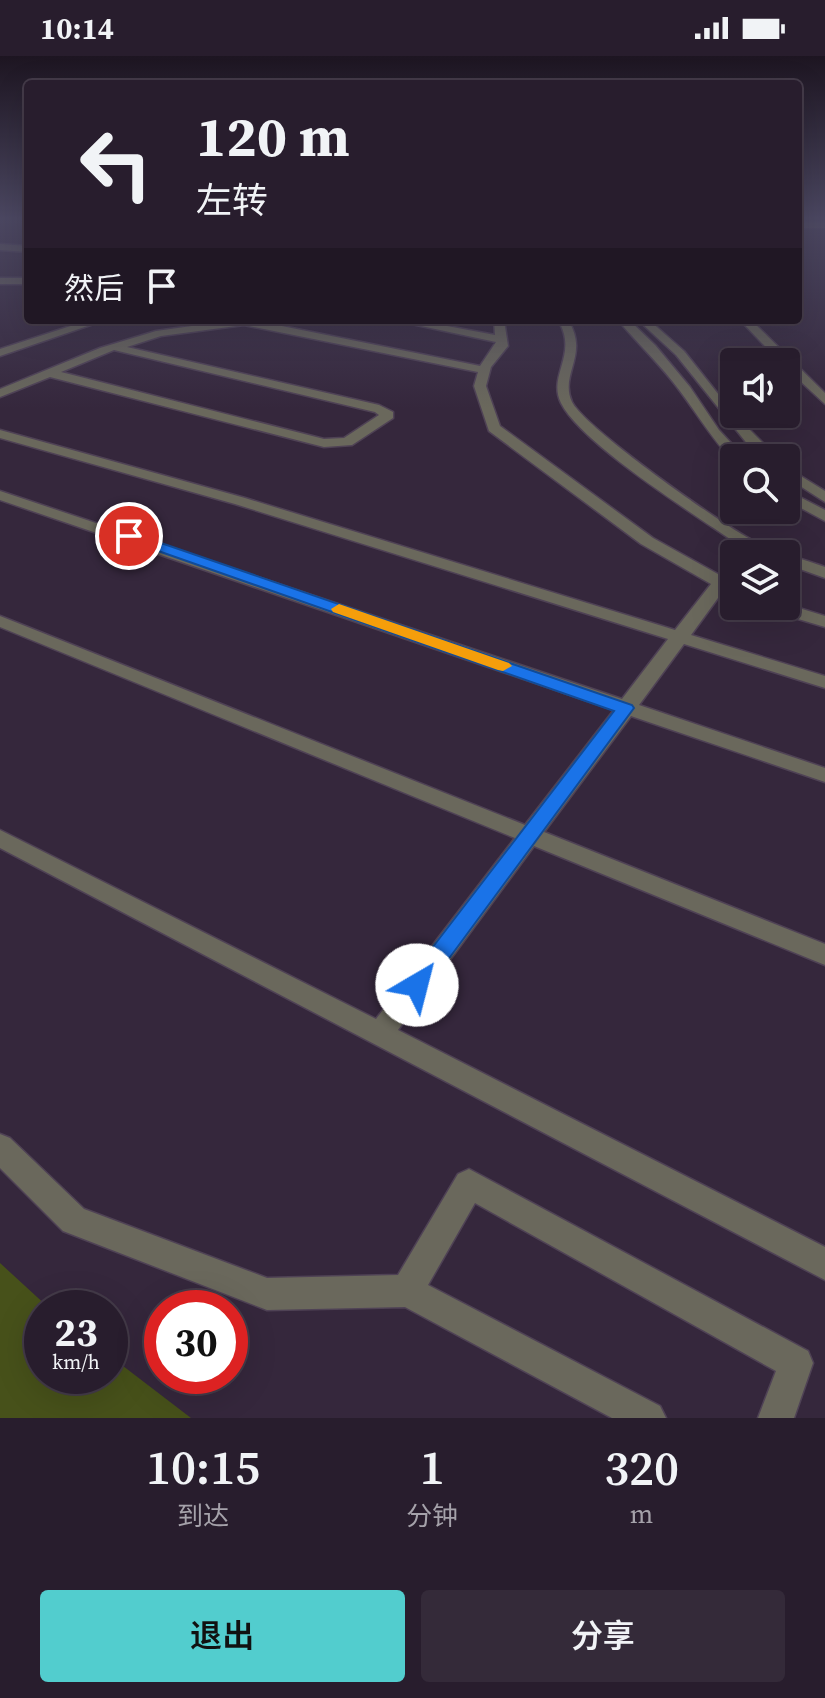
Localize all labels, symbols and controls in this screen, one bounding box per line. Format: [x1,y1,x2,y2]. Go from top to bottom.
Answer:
text: 10:14 [40,8,114,49]
text: 120 m [196,98,350,175]
icon: left [64,112,168,216]
text: 左转 [196,176,268,225]
icon: arrive [140,264,184,308]
text: 然后 [64,268,124,309]
map controls [720,348,800,620]
button: sound [720,348,800,428]
button: search [720,444,800,524]
pin [95,502,163,570]
icon: arrive [107,514,151,558]
button: layers [720,540,800,620]
position arrow [375,943,459,1027]
speed limit sign: 30 [144,1290,248,1394]
text: 23 [54,1305,98,1359]
text: km/h [52,1348,100,1376]
text: 10:15 [146,1434,260,1500]
text: 1 [420,1434,445,1500]
text: 320 [604,1435,679,1501]
text: m [630,1496,653,1532]
text: 到达 [177,1498,229,1534]
text: 分钟 [406,1498,458,1534]
button: 退出 [40,1590,405,1682]
button: 分享 [421,1590,785,1682]

